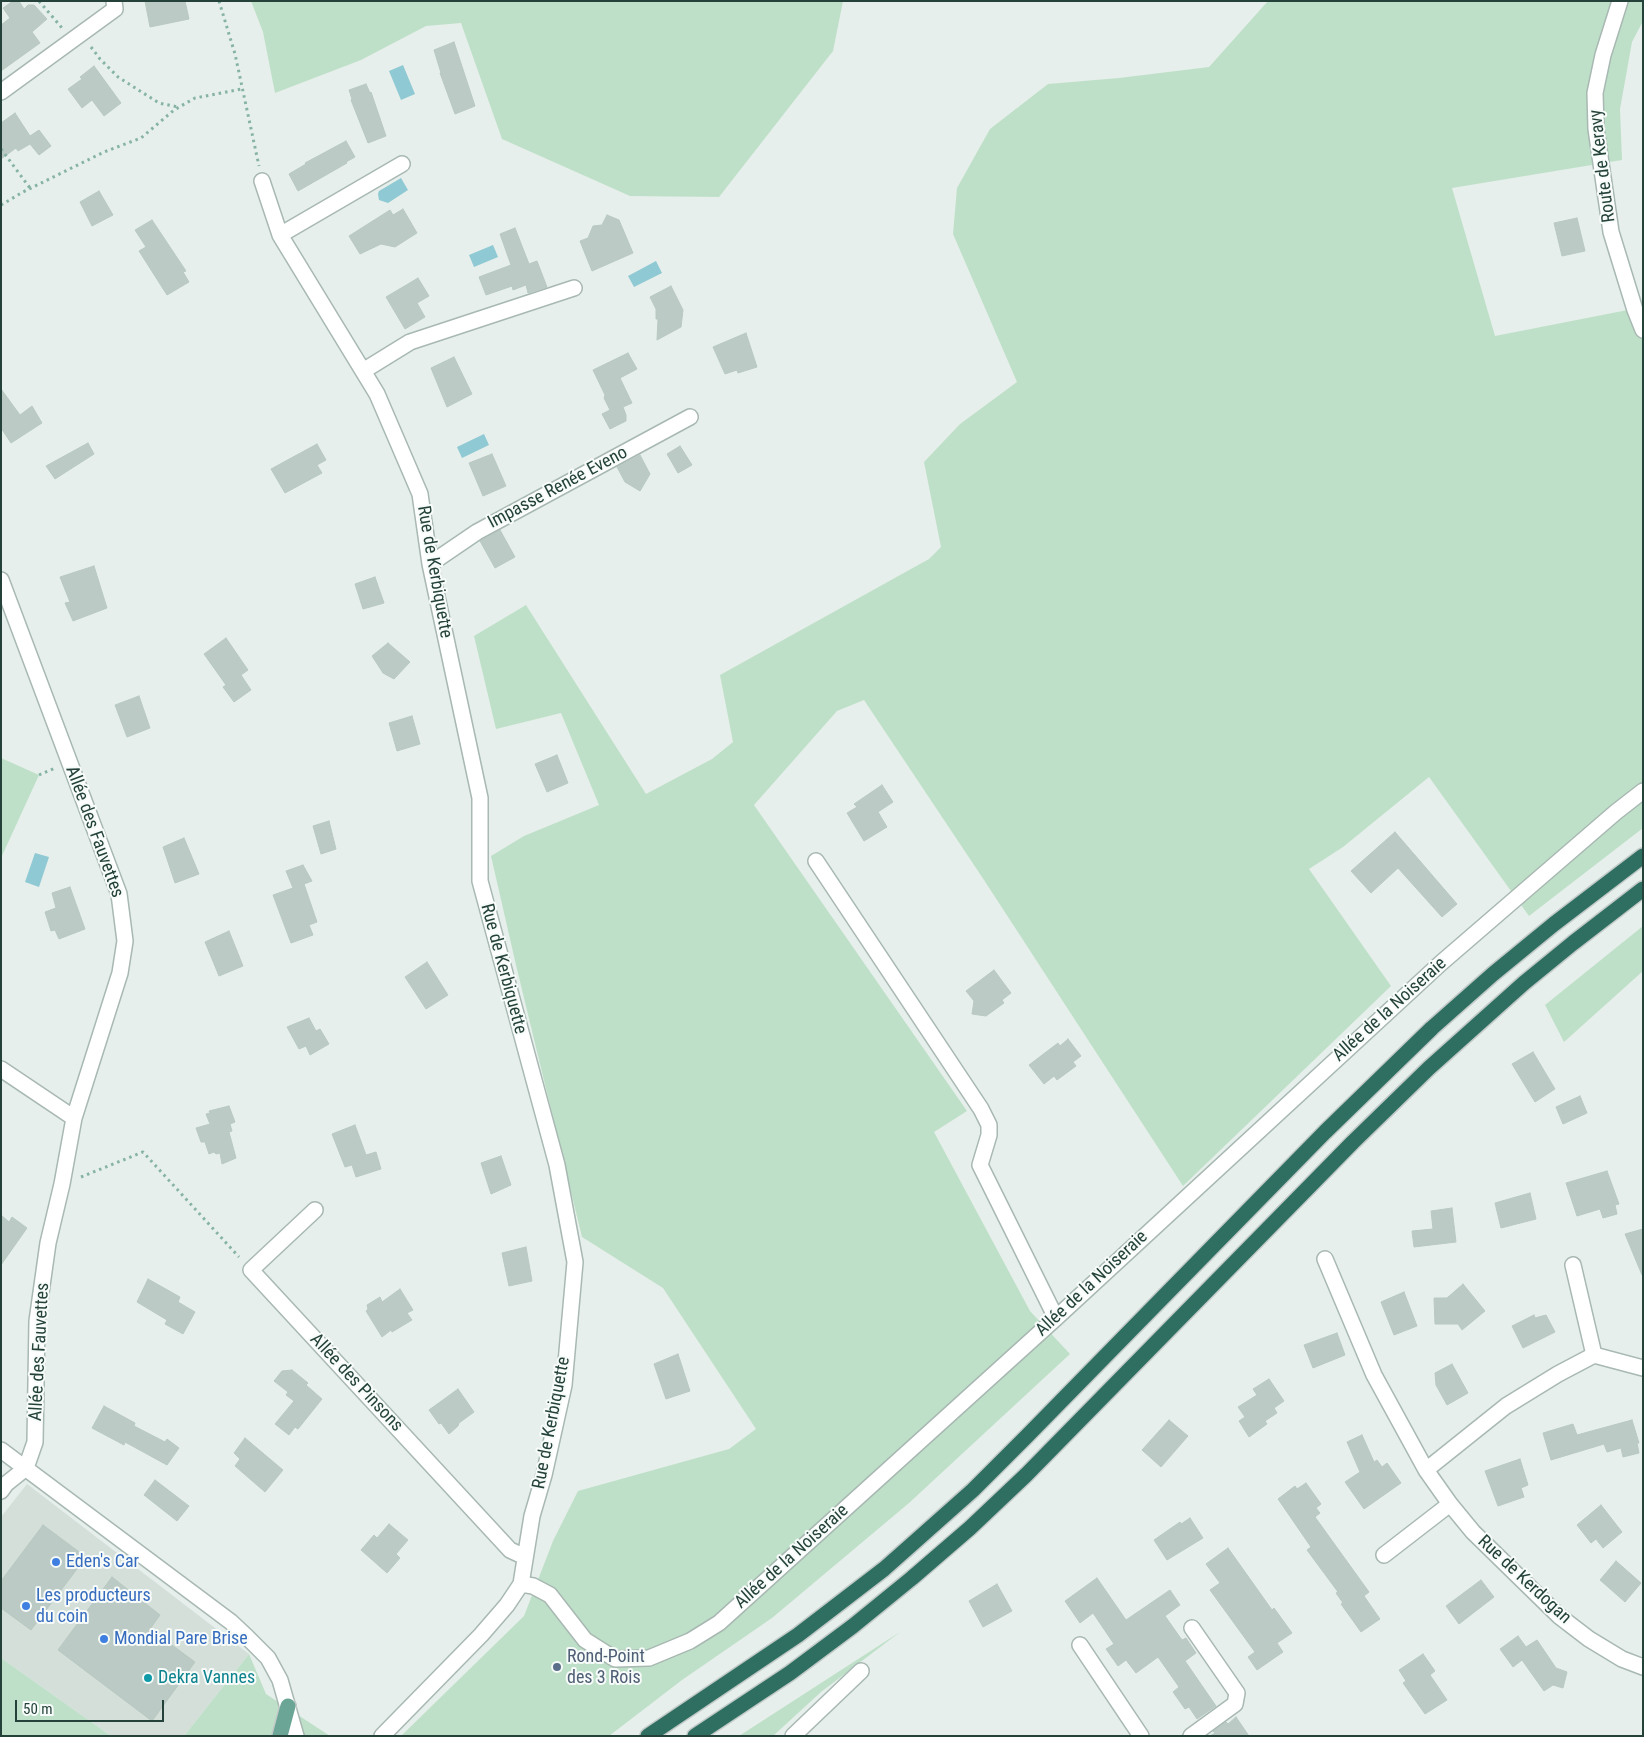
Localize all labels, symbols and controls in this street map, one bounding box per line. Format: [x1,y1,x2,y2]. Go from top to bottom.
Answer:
street label: Route de Keravy [1585,108,1621,224]
street label: Impasse Renée Eveno [485,442,631,534]
street label: Rue de Kerbiquette [412,504,456,640]
street label: Allée des Fauvettes [60,763,128,901]
street label: Rue de Kerbiquette [475,901,531,1037]
street label: Allée de la Noiseraie [1329,953,1451,1067]
street label: Allée de la Noiseraie [1031,1227,1153,1341]
street label: Allée des Fauvettes [26,1282,54,1422]
street label: Allée des Pinsons [305,1329,407,1437]
street label: Rue de Kerbiquette [529,1355,575,1491]
street label: Allée de la Noiseraie [731,1500,853,1614]
street label: Rue de Kerdogan [1473,1531,1575,1629]
place label: Eden's Car [66,1551,139,1573]
marker: Eden's Car [50,1556,62,1568]
place label: Les producteurs du coin [36,1585,151,1628]
marker: Les producteurs du coin [20,1600,32,1612]
place label: Mondial Pare Brise [114,1628,248,1650]
marker: Mondial Pare Brise [98,1633,110,1645]
place label: Rond-Point des 3 Rois [567,1646,645,1688]
marker: Rond-Point des 3 Rois [551,1661,563,1673]
place label: Dekra Vannes [158,1667,255,1689]
marker: Dekra Vannes [142,1672,154,1684]
scale bar [18,1690,166,1722]
text: 50 m [23,1700,53,1718]

